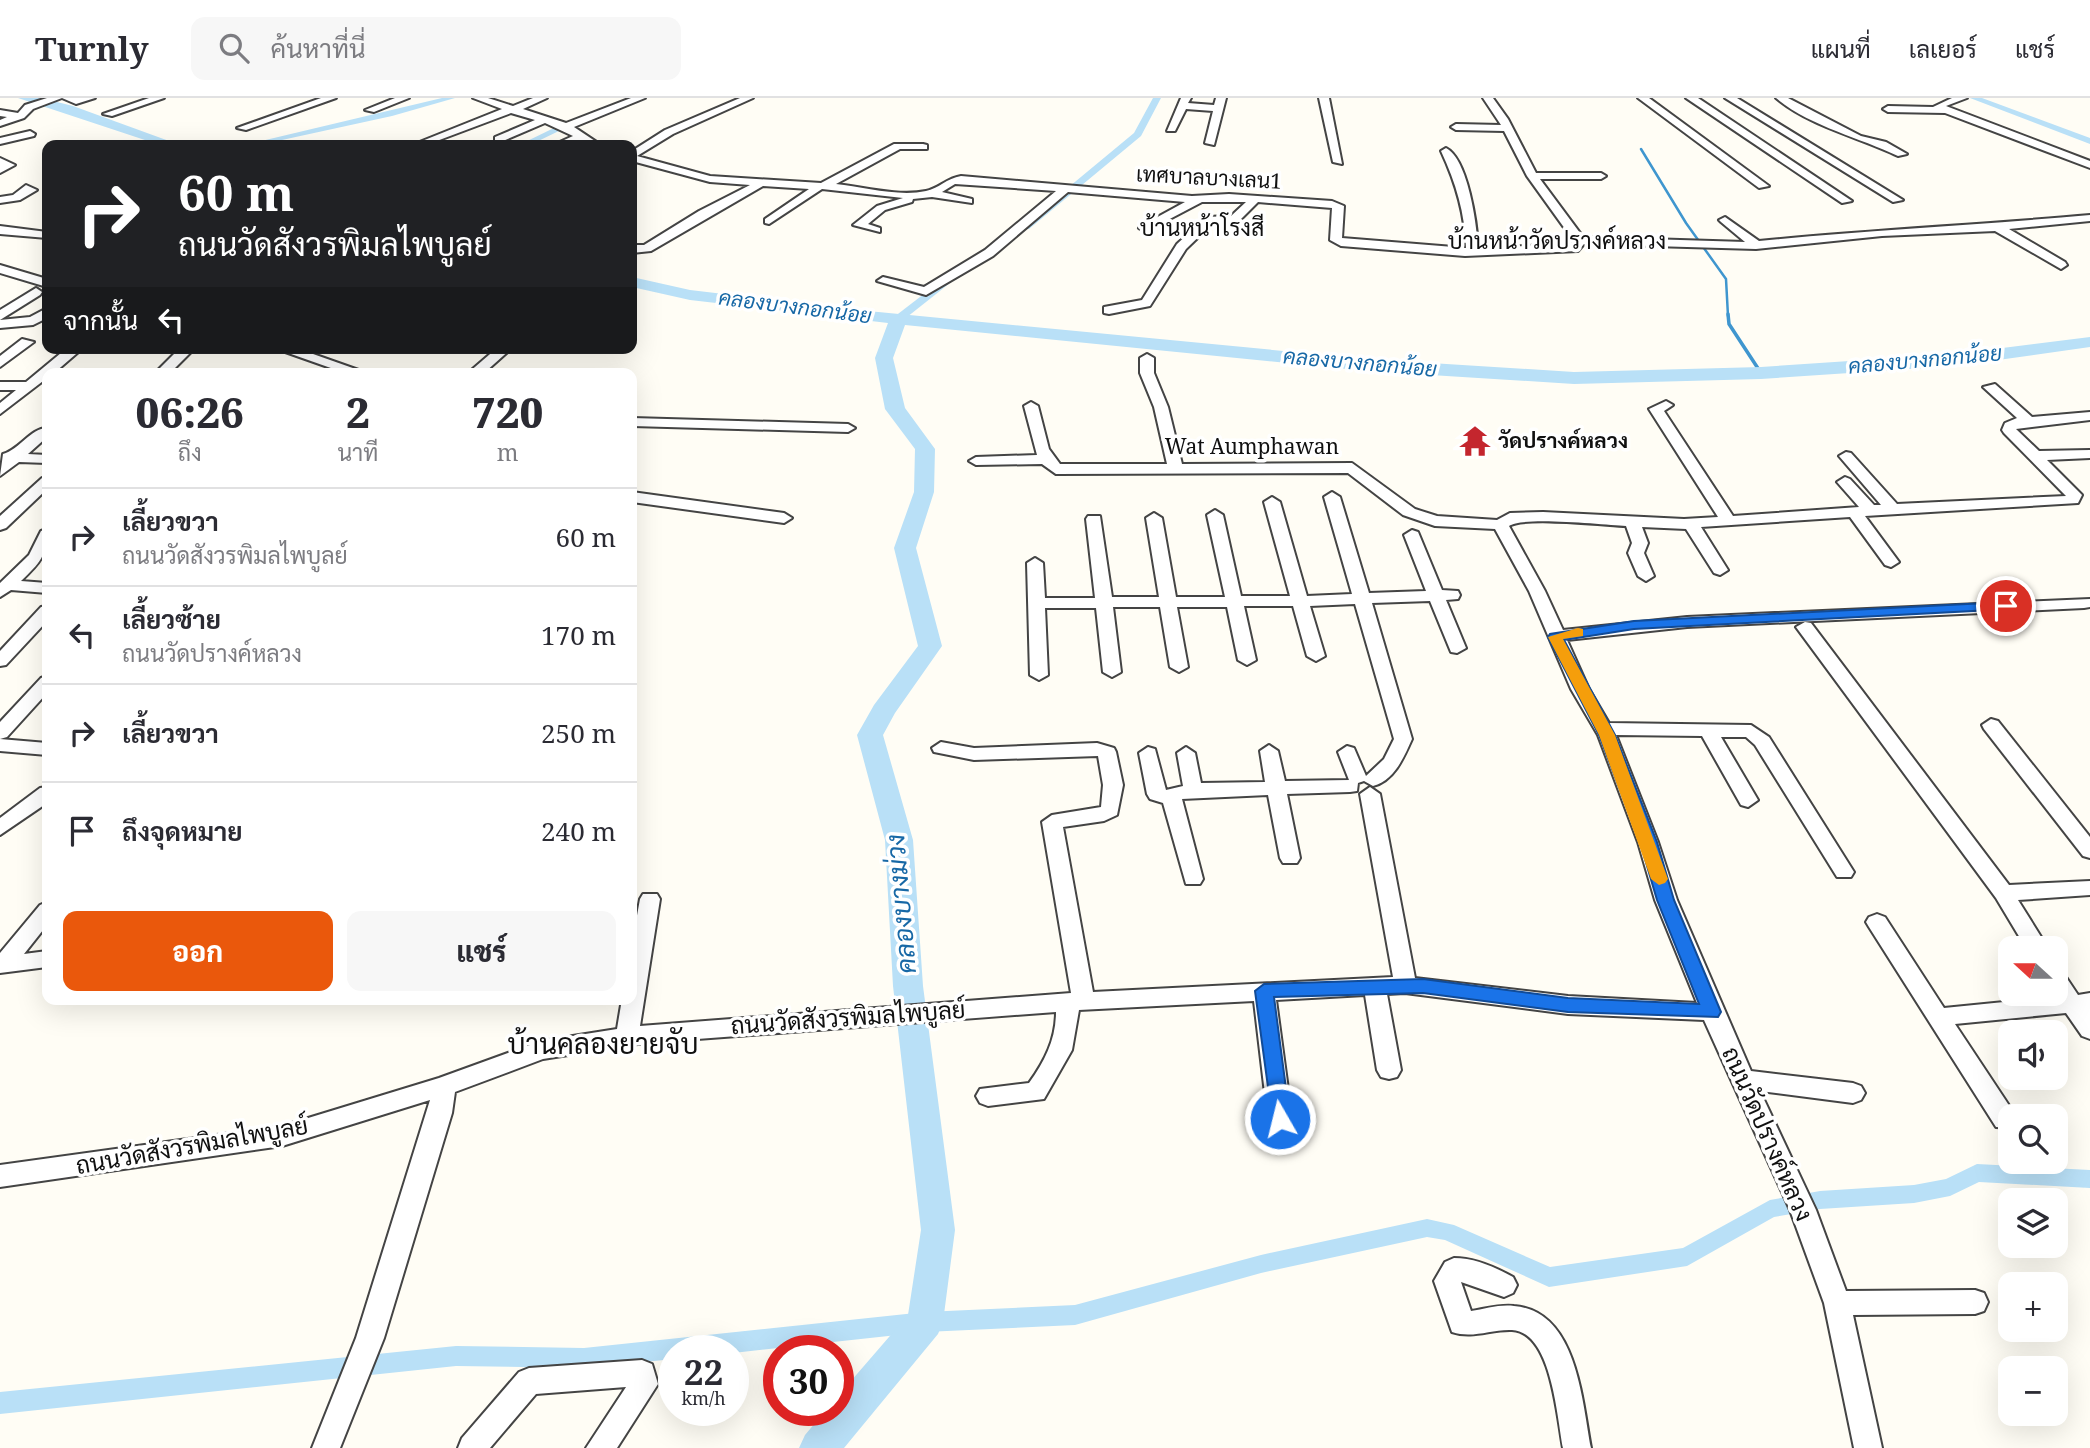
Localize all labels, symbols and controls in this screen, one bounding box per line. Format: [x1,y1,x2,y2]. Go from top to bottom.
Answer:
search box [191,17,681,80]
text: Turnly [35,26,149,71]
icon: search [215,29,253,67]
text: ค้นหาที่นี่ [271,30,366,66]
text: แผนที่ [1811,32,1871,65]
text: เลเยอร์ [1909,32,1977,65]
text: แชร์ [2015,32,2055,65]
text: 60 m [178,159,294,225]
street label: เทศบาลบางเลน1 [1135,159,1283,195]
icon: right [63,168,154,259]
district label: บ้านหน้าโรงสี [1140,211,1264,243]
text: ถนนวัดสังวรพิมลไพบูลย์ [178,222,492,265]
district label: บ้านหน้าวัดปรางค์หลวง [1448,224,1666,256]
water label: คลองบางกอกน้อย [717,283,873,329]
icon: left [152,301,190,339]
text: จากนั้น [63,302,138,338]
water label: คลองบางกอกน้อย [1847,338,2003,380]
water label: คลองบางกอกน้อย [1282,341,1438,383]
text: 06:26 [136,383,244,440]
text: 2 [346,383,370,440]
text: 720 [472,383,543,440]
temple icon: วัดปรางค์หลวง [1458,424,1492,458]
place label: วัดปรางค์หลวง [1498,426,1628,454]
street label: Wat Aumphawan [1165,432,1339,460]
text: ถึง [178,436,202,468]
text: นาที [337,436,378,468]
text: m [497,436,519,468]
text: เลี้ยวขวา [122,503,219,539]
icon: right [63,518,101,556]
text: 60 m [556,519,616,555]
text: ถนนวัดสังวรพิมลไพบูลย์ [122,539,348,571]
pin [1976,576,2036,636]
icon: arrive [1987,587,2025,625]
text: เลี้ยวซ้าย [122,601,221,637]
icon: left [63,616,101,654]
text: 170 m [541,617,616,653]
text: ถนนวัดปรางค์หลวง [122,637,302,669]
icon: right [63,714,101,752]
text: เลี้ยวขวา [122,715,219,751]
text: 250 m [541,715,616,751]
icon: arrive [63,812,101,850]
text: ถึงจุดหมาย [122,813,243,849]
text: 240 m [541,813,616,849]
water label: คลองบางม่วง [876,833,924,975]
button: ออก [63,911,333,991]
button: แชร์ [347,911,616,991]
north arrow [1998,936,2068,1006]
map controls [1998,936,2068,1426]
street label: ถนนวัดสังวรพิมลไพบูลย์ [729,992,967,1043]
button: sound [1998,1020,2068,1090]
district label: บ้านคลองยายจับ [508,1024,699,1062]
street label: ถนนวัดปรางค์หลวง [1715,1041,1822,1226]
position arrow [1243,1082,1317,1156]
button: search [1998,1104,2068,1174]
street label: ถนนวัดสังวรพิมลไพบูลย์ [73,1108,311,1183]
button: layers [1998,1188,2068,1258]
button: + [1998,1272,2068,1342]
speed limit sign: 30 [763,1335,854,1426]
text: 22 [684,1348,723,1395]
button: − [1998,1356,2068,1426]
text: km/h [681,1386,726,1410]

